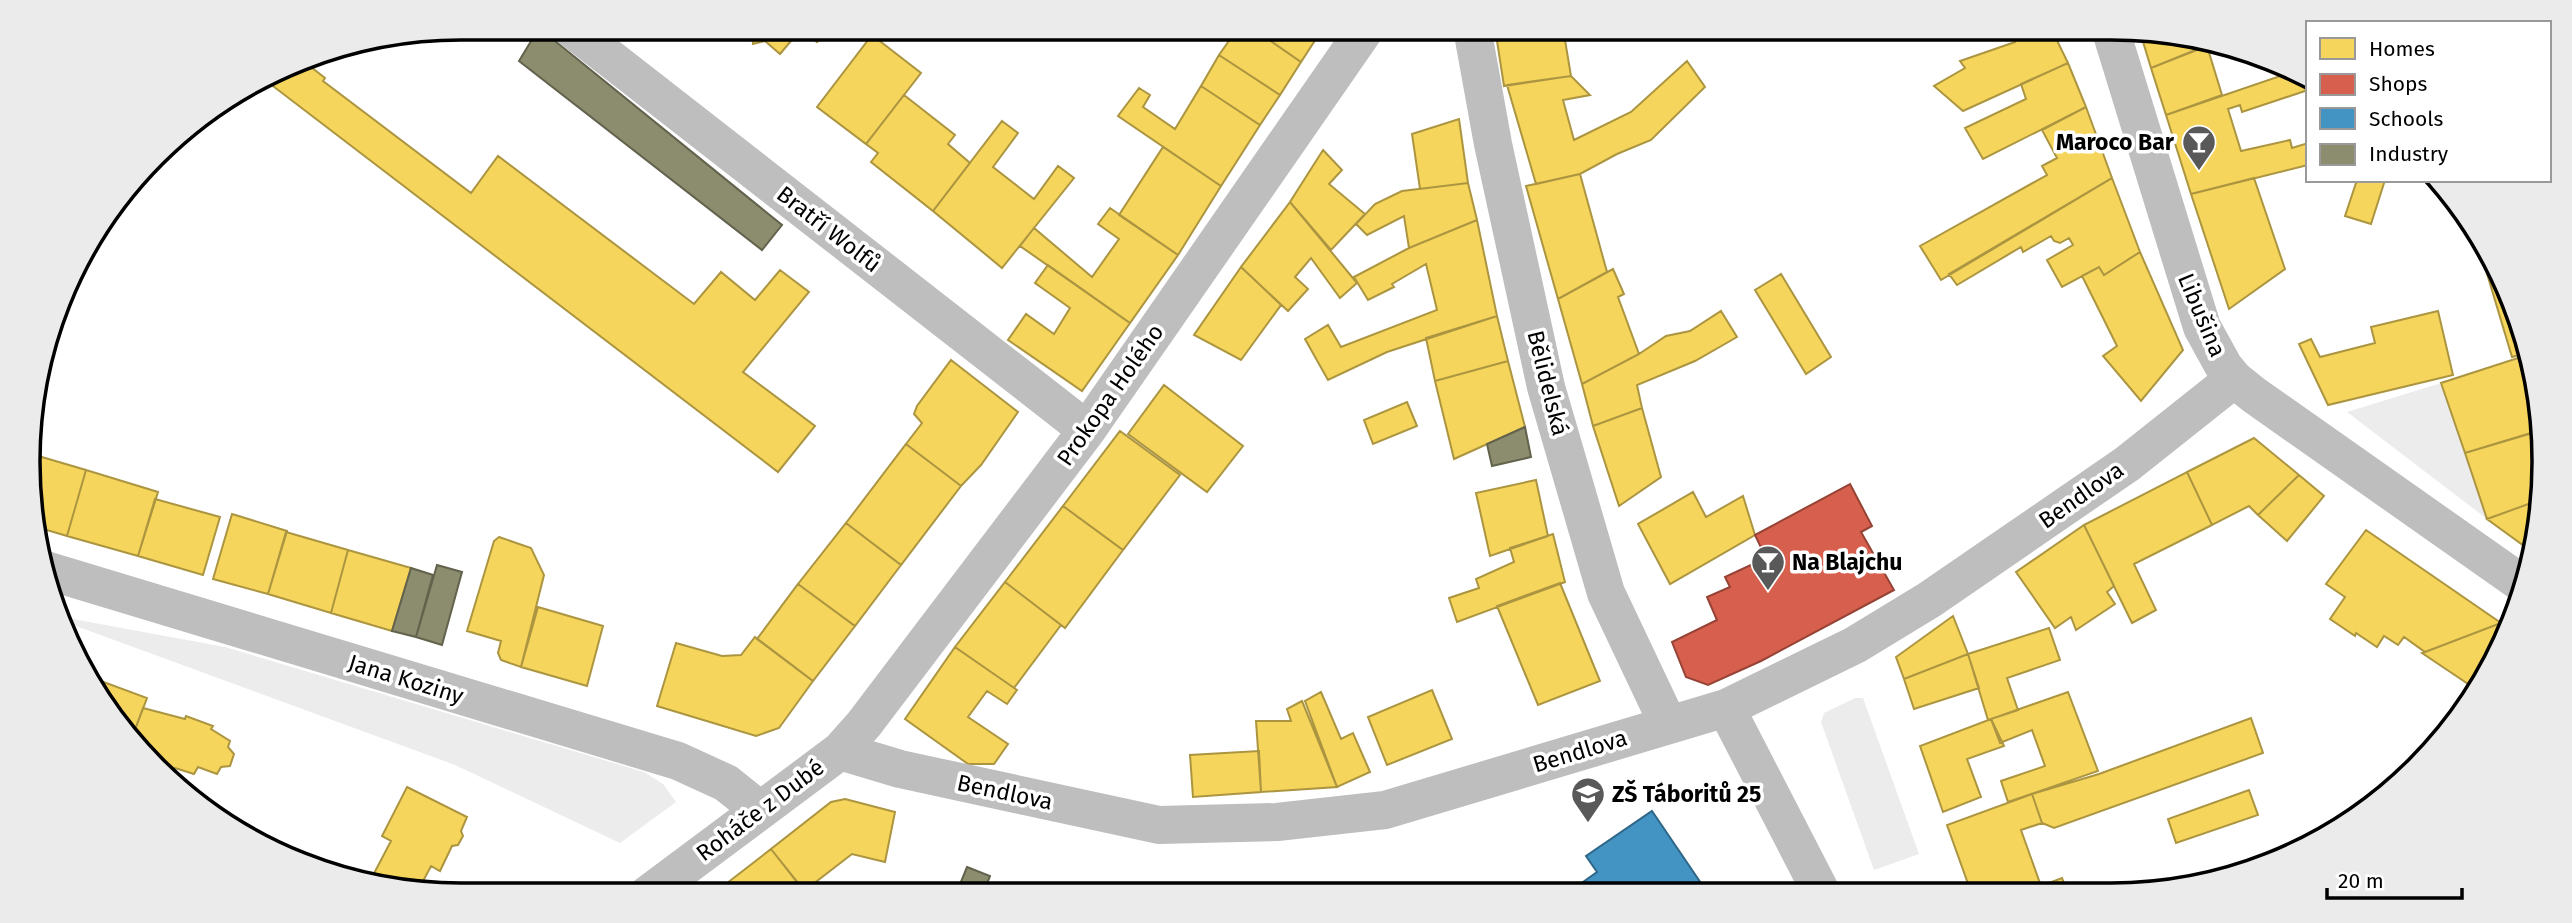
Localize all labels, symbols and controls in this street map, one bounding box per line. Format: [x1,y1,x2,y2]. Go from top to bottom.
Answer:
legend [2306,21,2551,182]
text: Homes [2369,36,2435,62]
text: Shops [2369,71,2427,97]
text: Schools [2369,106,2443,132]
bar icon: Maroco Bar [2180,123,2218,172]
place label: Maroco Bar [2056,128,2175,156]
text: Industry [2369,141,2449,167]
street label: Bratří Wolfů [771,180,887,278]
street label: Libušina [2172,269,2232,361]
street label: Prokopa Holého [1051,319,1169,471]
street label: Bělidelská [1521,327,1575,439]
street label: Bendlova [2033,456,2129,534]
bar icon: Na Blajchu [1749,543,1787,592]
place label: Na Blajchu [1792,548,1903,576]
street label: Jana Koziny [345,648,468,710]
street label: Bendlova [1529,723,1631,779]
street label: Roháče z Dubé [691,753,829,867]
street label: Bendlova [955,768,1055,816]
school or university icon: ZŠ Táboritů 25 [1569,775,1607,824]
place label: ZŠ Táboritů 25 [1612,779,1761,808]
scale bar [2327,856,2462,900]
text: 20 m [2338,868,2384,894]

